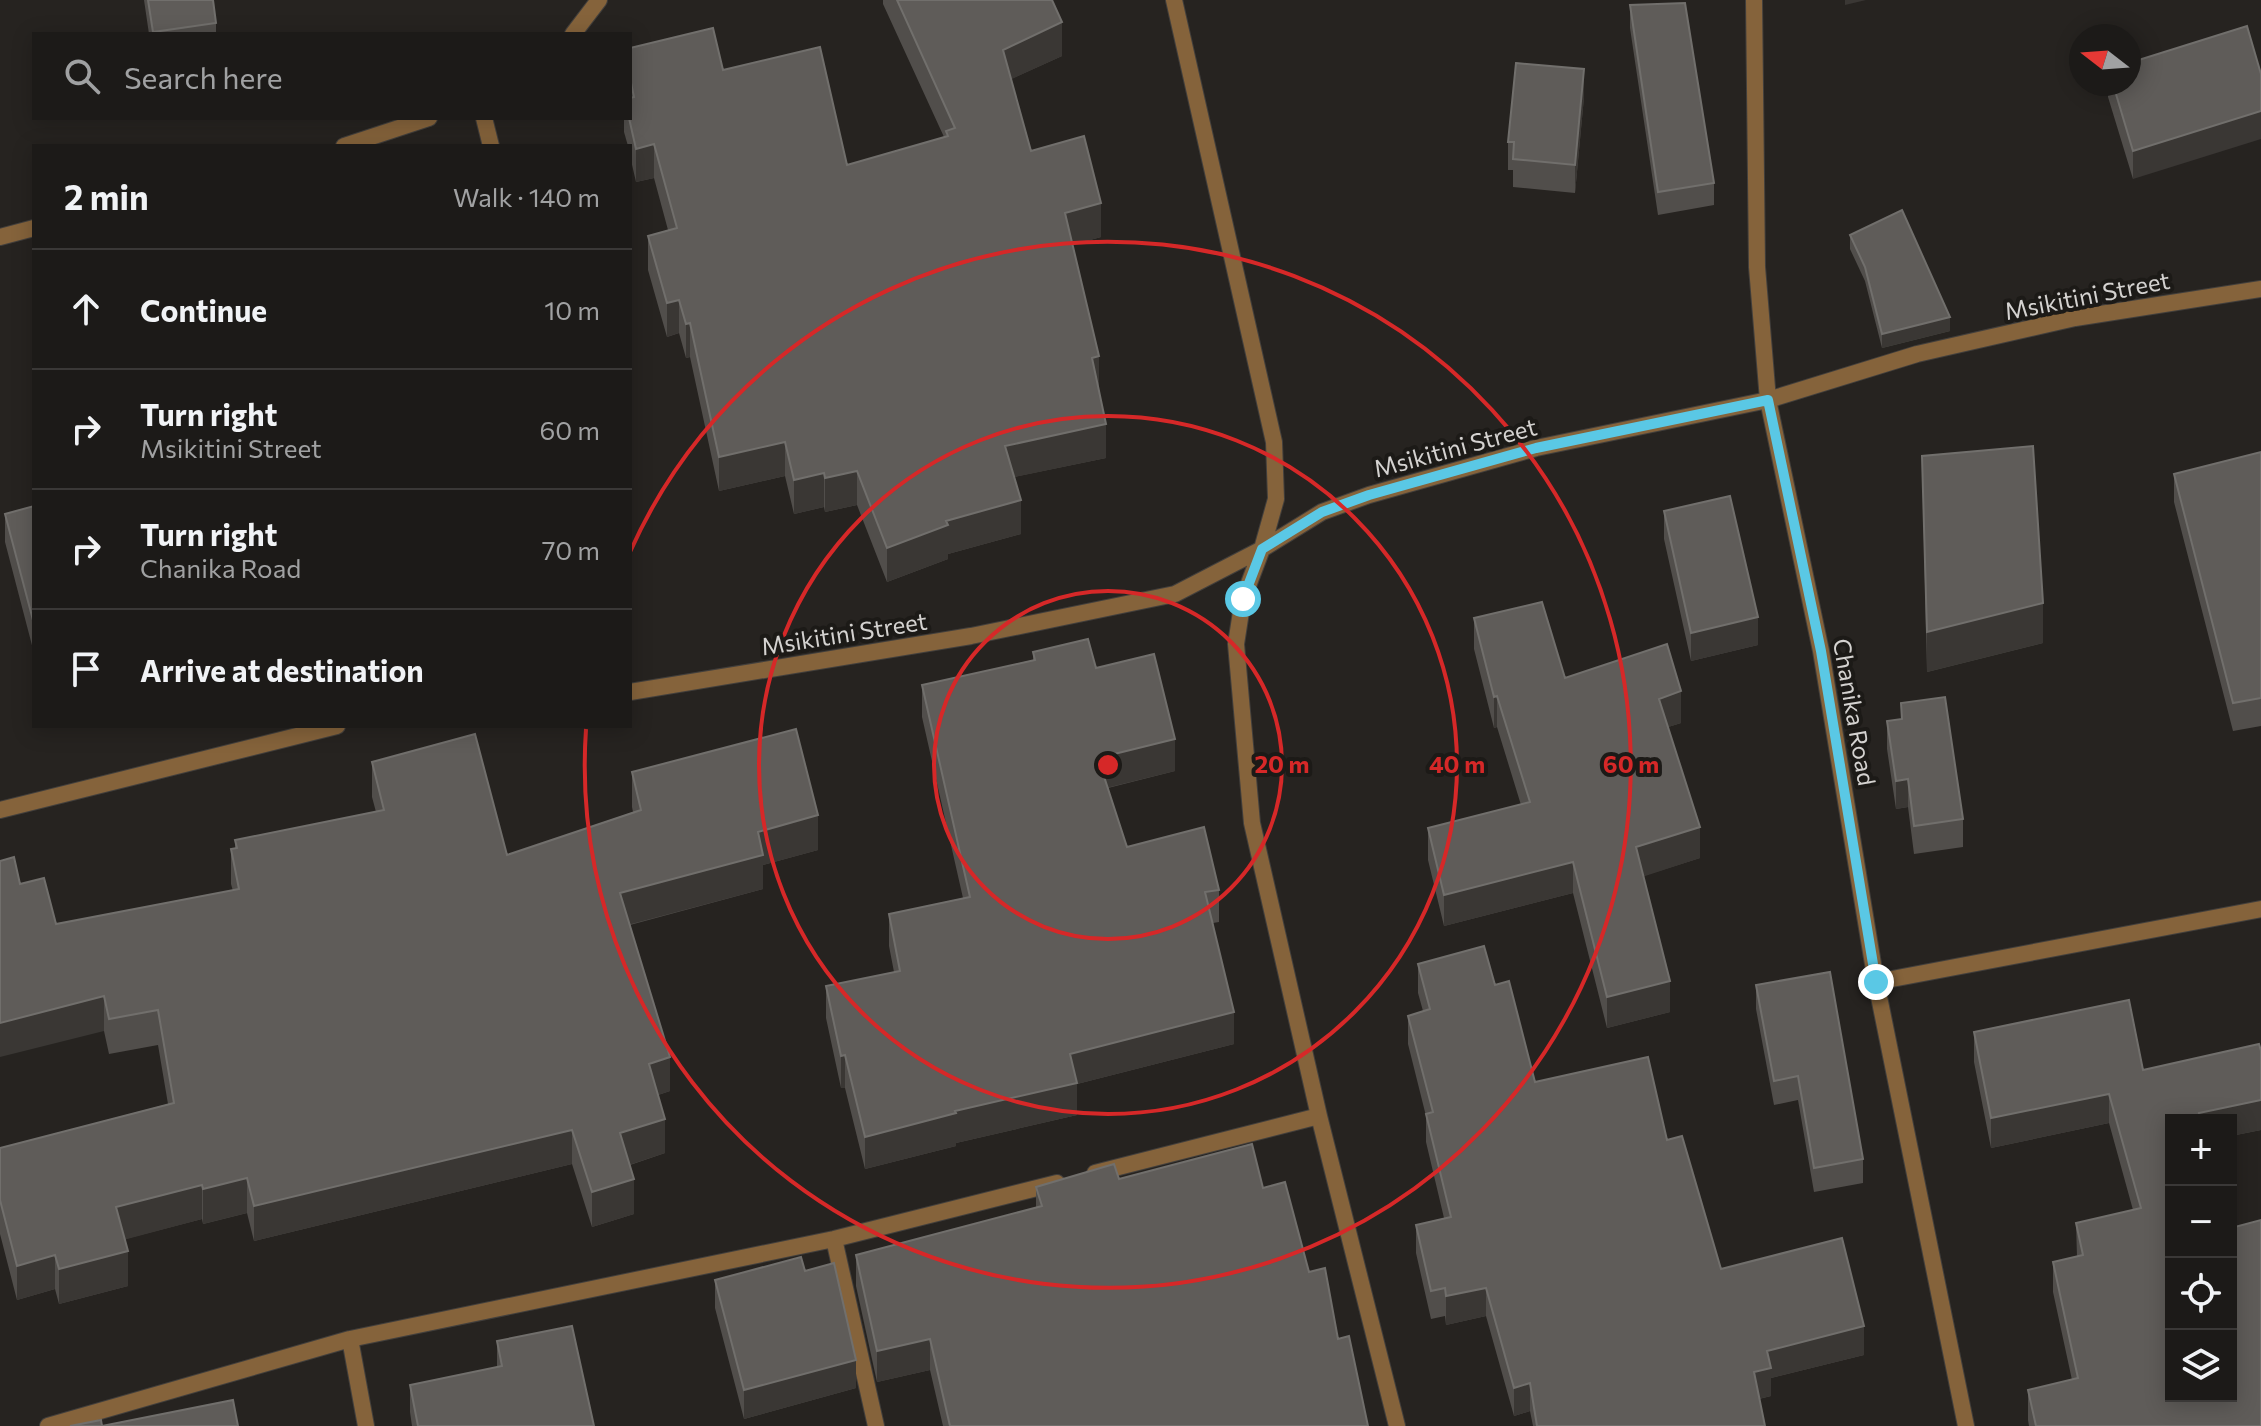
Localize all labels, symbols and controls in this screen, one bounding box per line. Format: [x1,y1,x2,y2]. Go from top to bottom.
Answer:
north arrow [2069,24,2141,96]
search box [32,32,632,120]
icon: search [60,54,104,98]
text: Search here [124,58,283,95]
text: 2 min [64,175,149,217]
text: Walk · 140 m [453,181,600,212]
street label: Msikitini Street [2002,265,2172,325]
icon: ahead [64,287,108,331]
text: Continue [140,291,267,328]
text: 10 m [544,294,600,325]
text: Turn right [140,395,277,432]
icon: right [64,407,108,451]
street label: Msikitini Street [1370,411,1540,483]
text: 60 m [540,414,600,445]
text: Msikitini Street [140,432,322,463]
text: Turn right [140,515,277,552]
icon: right [64,527,108,571]
text: 70 m [542,534,600,565]
text: Chanika Road [140,552,301,583]
route start [1225,581,1261,617]
street label: Msikitini Street [759,606,929,660]
street label: Chanika Road [1828,636,1882,788]
icon: arrive [64,647,108,691]
text: Arrive at destination [140,651,424,688]
text: 20 m [1255,749,1309,778]
text: 40 m [1429,749,1485,778]
text: 60 m [1603,749,1659,778]
centre of rings [1094,751,1122,779]
route end [1858,964,1894,1000]
map controls [2165,1114,2237,1402]
button: + [2165,1114,2237,1186]
button: − [2165,1186,2237,1258]
button: locate [2165,1258,2237,1330]
button: layers [2165,1330,2237,1402]

